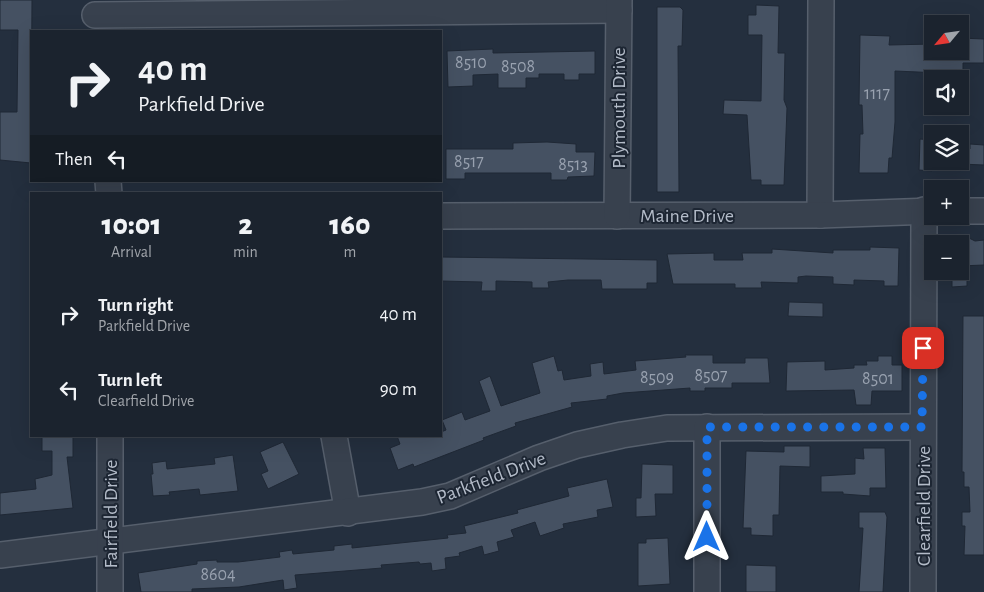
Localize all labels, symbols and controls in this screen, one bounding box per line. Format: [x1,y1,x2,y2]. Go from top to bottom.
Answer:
north arrow [924,15,969,60]
map controls [924,15,969,280]
street label: Plymouth Drive [609,47,629,169]
icon: right [55,50,120,115]
text: 40 m [138,52,207,87]
house number: 8510 [455,54,487,72]
house number: 8508 [501,58,535,76]
button: sound [924,70,969,115]
house number: 1117 [864,85,890,103]
text: Parkfield Drive [138,93,265,115]
button: layers [924,125,969,170]
icon: left [103,145,131,173]
text: Then [55,150,93,169]
house number: 8517 [454,153,484,171]
house number: 8513 [558,156,588,174]
button: + [924,180,969,225]
street label: Maine Drive [640,206,734,226]
text: 10:01 [101,210,161,240]
text: 2 [238,210,253,240]
text: 160 [329,210,371,240]
button: − [924,235,969,280]
text: Arrival [111,244,152,260]
text: min [233,244,258,260]
text: m [344,244,356,260]
text: Turn right [98,296,173,315]
icon: right [55,301,83,329]
text: 40 m [379,305,417,324]
text: Parkfield Drive [98,318,190,334]
pin [902,327,944,369]
icon: arrive [909,334,937,362]
house number: 8507 [694,367,728,385]
house number: 8509 [640,369,674,387]
house number: 8501 [862,370,894,388]
text: Turn left [98,371,162,390]
icon: left [55,376,83,404]
text: 90 m [380,380,417,399]
text: Clearfield Drive [98,393,194,409]
street label: Clearfield Drive [914,446,934,566]
street label: Parkfield Drive [434,448,549,508]
street label: Fairfield Drive [101,459,121,569]
position arrow [680,510,732,562]
house number: 8604 [200,566,236,584]

